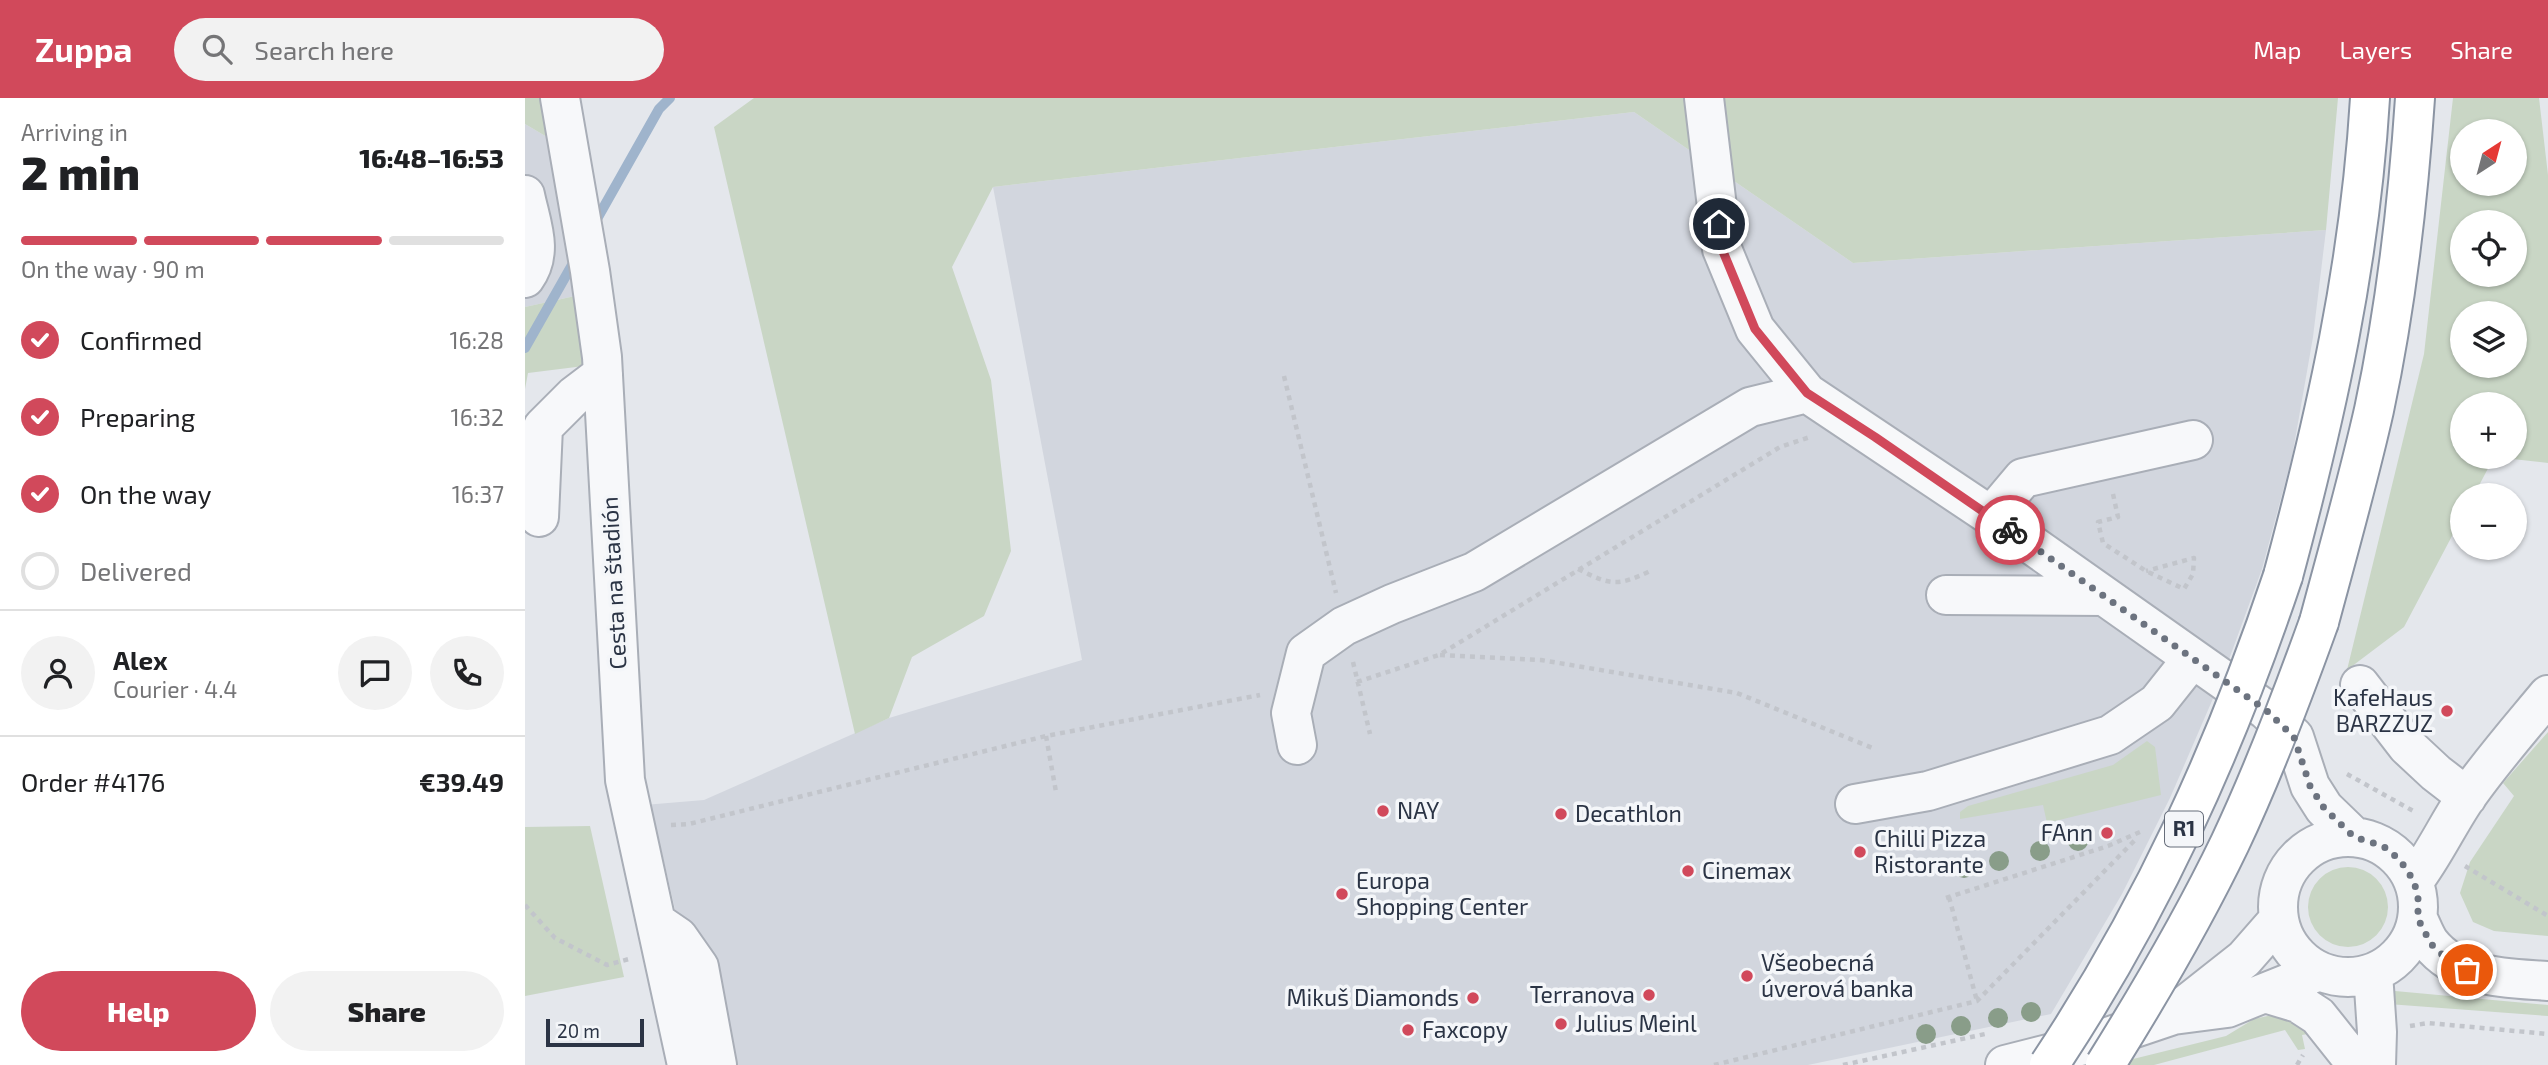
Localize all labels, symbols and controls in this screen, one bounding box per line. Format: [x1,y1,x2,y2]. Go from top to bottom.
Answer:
search box [174,18,664,81]
text: Zuppa [35,29,132,69]
icon: search [198,30,236,68]
text: Search here [254,34,394,65]
text: Map [2253,35,2301,64]
text: Layers [2339,35,2412,64]
text: Share [2450,35,2513,64]
text: Arriving in [21,118,128,146]
north arrow [2450,119,2527,196]
map controls [2450,119,2527,560]
text: 16:48–16:53 [359,142,504,173]
text: 2 min [21,144,140,199]
pin [1689,194,1749,254]
icon: home [1700,205,1738,243]
button: locate [2450,210,2527,287]
text: On the way · 90 m [21,255,205,283]
button: layers [2450,301,2527,378]
icon: check [21,321,59,359]
text: Confirmed [80,324,203,355]
text: 16:28 [449,326,504,354]
button: + [2450,392,2527,469]
icon: check [21,398,59,436]
text: Preparing [80,401,195,432]
text: 16:32 [451,403,504,431]
icon: check [21,475,59,513]
text: On the way [80,478,211,509]
text: 16:37 [452,480,504,508]
button: − [2450,483,2527,560]
courier [1975,495,2045,565]
street label: Cesta na štadión [594,496,632,670]
icon: bike [1991,511,2029,549]
text: Delivered [80,555,192,586]
button: person [21,636,95,710]
button: chat [338,636,412,710]
button: phone [430,636,504,710]
text: Alex [113,644,168,675]
text: Courier · 4.4 [113,675,237,703]
place label: KafeHaus BARZZUZ [2333,683,2433,737]
marker: KafeHaus BARZZUZ [2439,703,2455,719]
text: Order #4176 [21,766,165,797]
text: €39.49 [419,766,504,797]
place label: NAY [1397,796,1439,824]
place label: Decathlon [1575,799,1682,827]
marker: NAY [1375,803,1391,819]
marker: Decathlon [1553,806,1569,822]
road number: R1 [2165,812,2203,846]
place label: FAnn [2041,818,2093,846]
place label: Chilli Pizza Ristorante [1874,824,1986,878]
marker: FAnn [2099,825,2115,841]
marker: Chilli Pizza Ristorante [1852,844,1868,860]
place label: Cinemax [1702,856,1791,884]
marker: Cinemax [1680,863,1696,879]
place label: Europa Shopping Center [1356,866,1528,920]
marker: Europa Shopping Center [1334,886,1350,902]
pin [2437,940,2497,1000]
place label: Všeobecná úverová banka [1761,948,1914,1002]
icon: bag [2448,951,2486,989]
marker: Všeobecná úverová banka [1739,968,1755,984]
button: Help [21,971,256,1051]
button: Share [270,971,504,1051]
place label: Terranova [1530,980,1635,1008]
place label: Mikuš Diamonds [1286,983,1459,1011]
marker: Terranova [1641,987,1657,1003]
marker: Mikuš Diamonds [1465,990,1481,1006]
place label: Julius Meinl [1575,1009,1697,1037]
place label: Faxcopy [1422,1015,1508,1043]
scale bar [546,1016,644,1048]
marker: Julius Meinl [1553,1016,1569,1032]
text: 20 m [557,1019,600,1042]
marker: Faxcopy [1400,1022,1416,1038]

